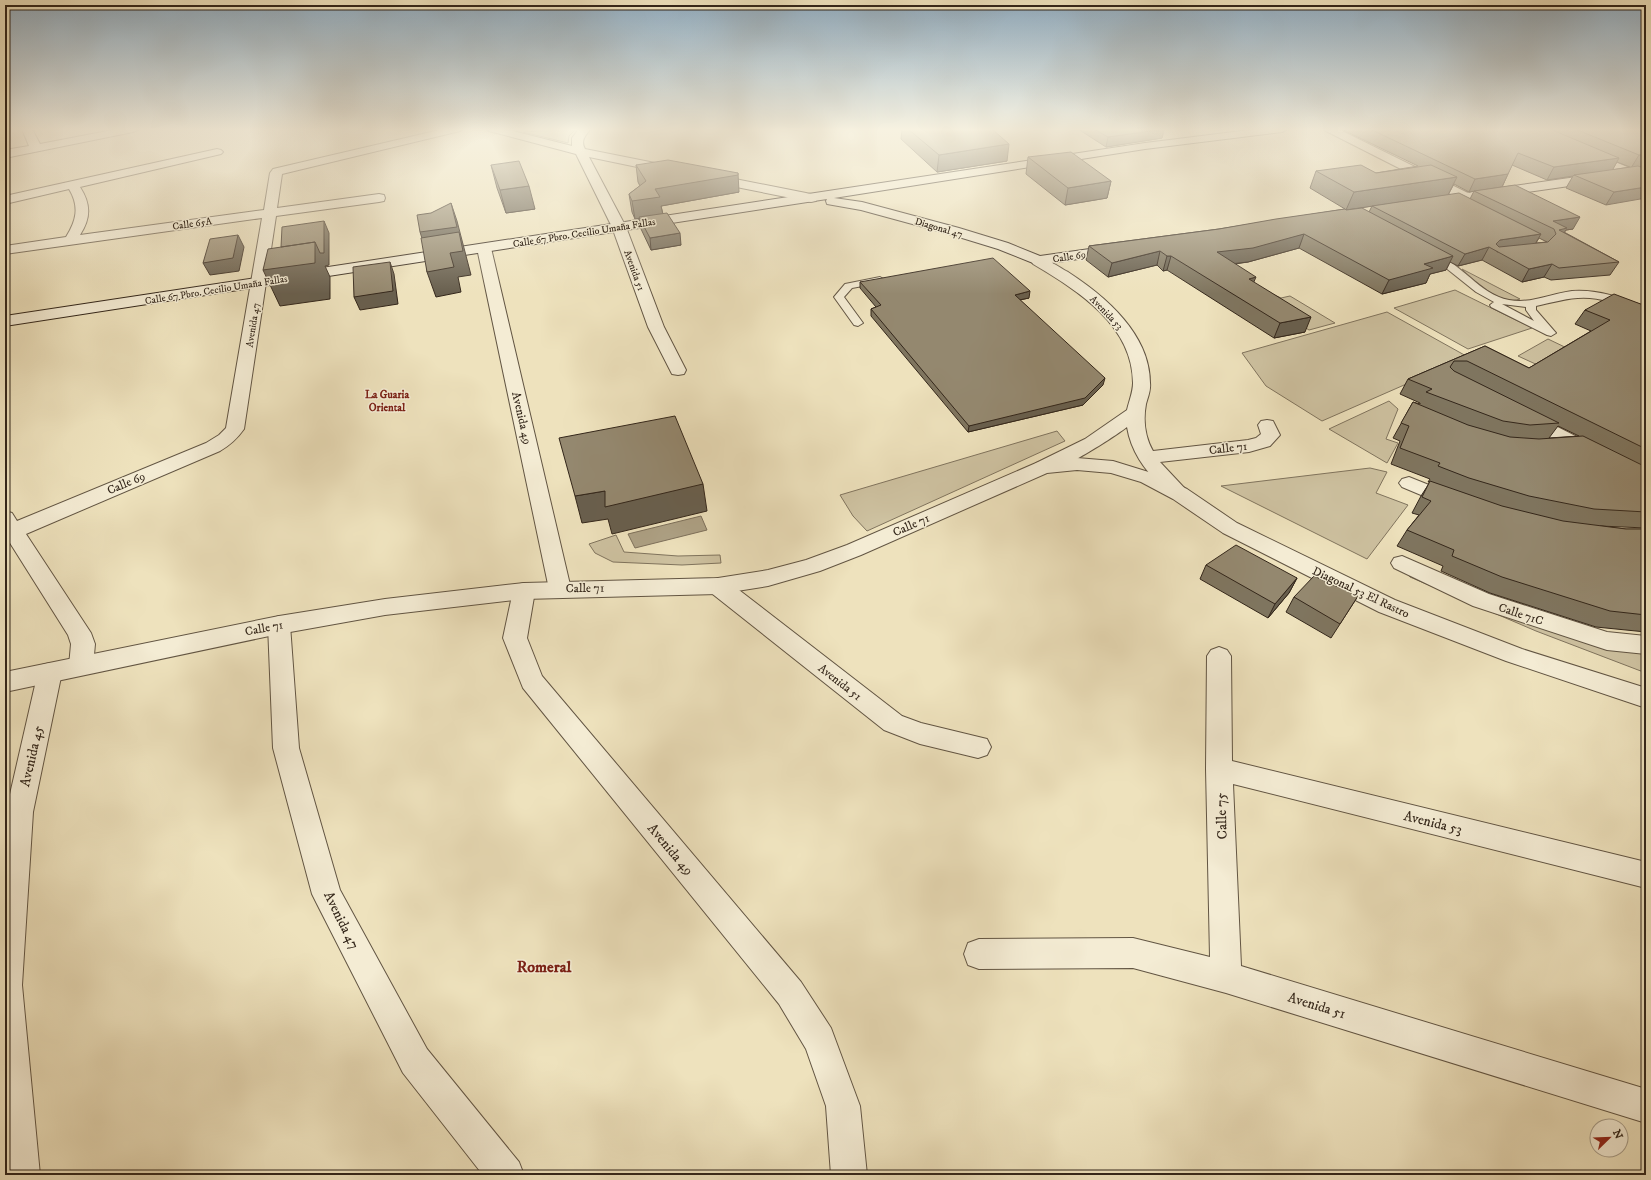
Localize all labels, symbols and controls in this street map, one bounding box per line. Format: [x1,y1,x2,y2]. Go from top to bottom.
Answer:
street label: Calle 65A [172,215,213,233]
street label: Diagonal 47 [913,215,964,241]
street label: Calle 67 Pbro. Cecilio Umaña Fallas [512,216,657,250]
street label: Avenida 51 [621,248,647,293]
street label: Calle 69 [1052,248,1087,266]
street label: Calle 67 Pbro. Cecilio Umaña Fallas [144,273,289,307]
street label: Avenida 53 [1087,293,1126,332]
street label: Avenida 47 [244,302,262,348]
district label: La Guaria Oriental [365,388,409,415]
street label: Avenida 49 [508,390,535,446]
street label: Calle 71 [1208,439,1248,458]
street label: Calle 69 [105,469,148,498]
street label: Calle 71 [891,511,932,540]
street label: Diagonal 53 El Rastro [1310,563,1412,622]
street label: Calle 71 [566,581,604,596]
street label: Calle 71C [1496,600,1545,629]
street label: Calle 71 [244,617,284,640]
street label: Avenida 51 [815,661,864,704]
street label: Avenida 45 [16,724,48,789]
street label: Calle 75 [1212,792,1232,840]
street label: Avenida 53 [1402,807,1464,839]
street label: Avenida 49 [643,820,697,879]
street label: Avenida 47 [319,888,363,952]
district label: Romeral [517,957,572,977]
street label: Avenida 51 [1286,989,1348,1023]
north arrow [1589,1118,1629,1158]
text: N [1609,1128,1625,1141]

